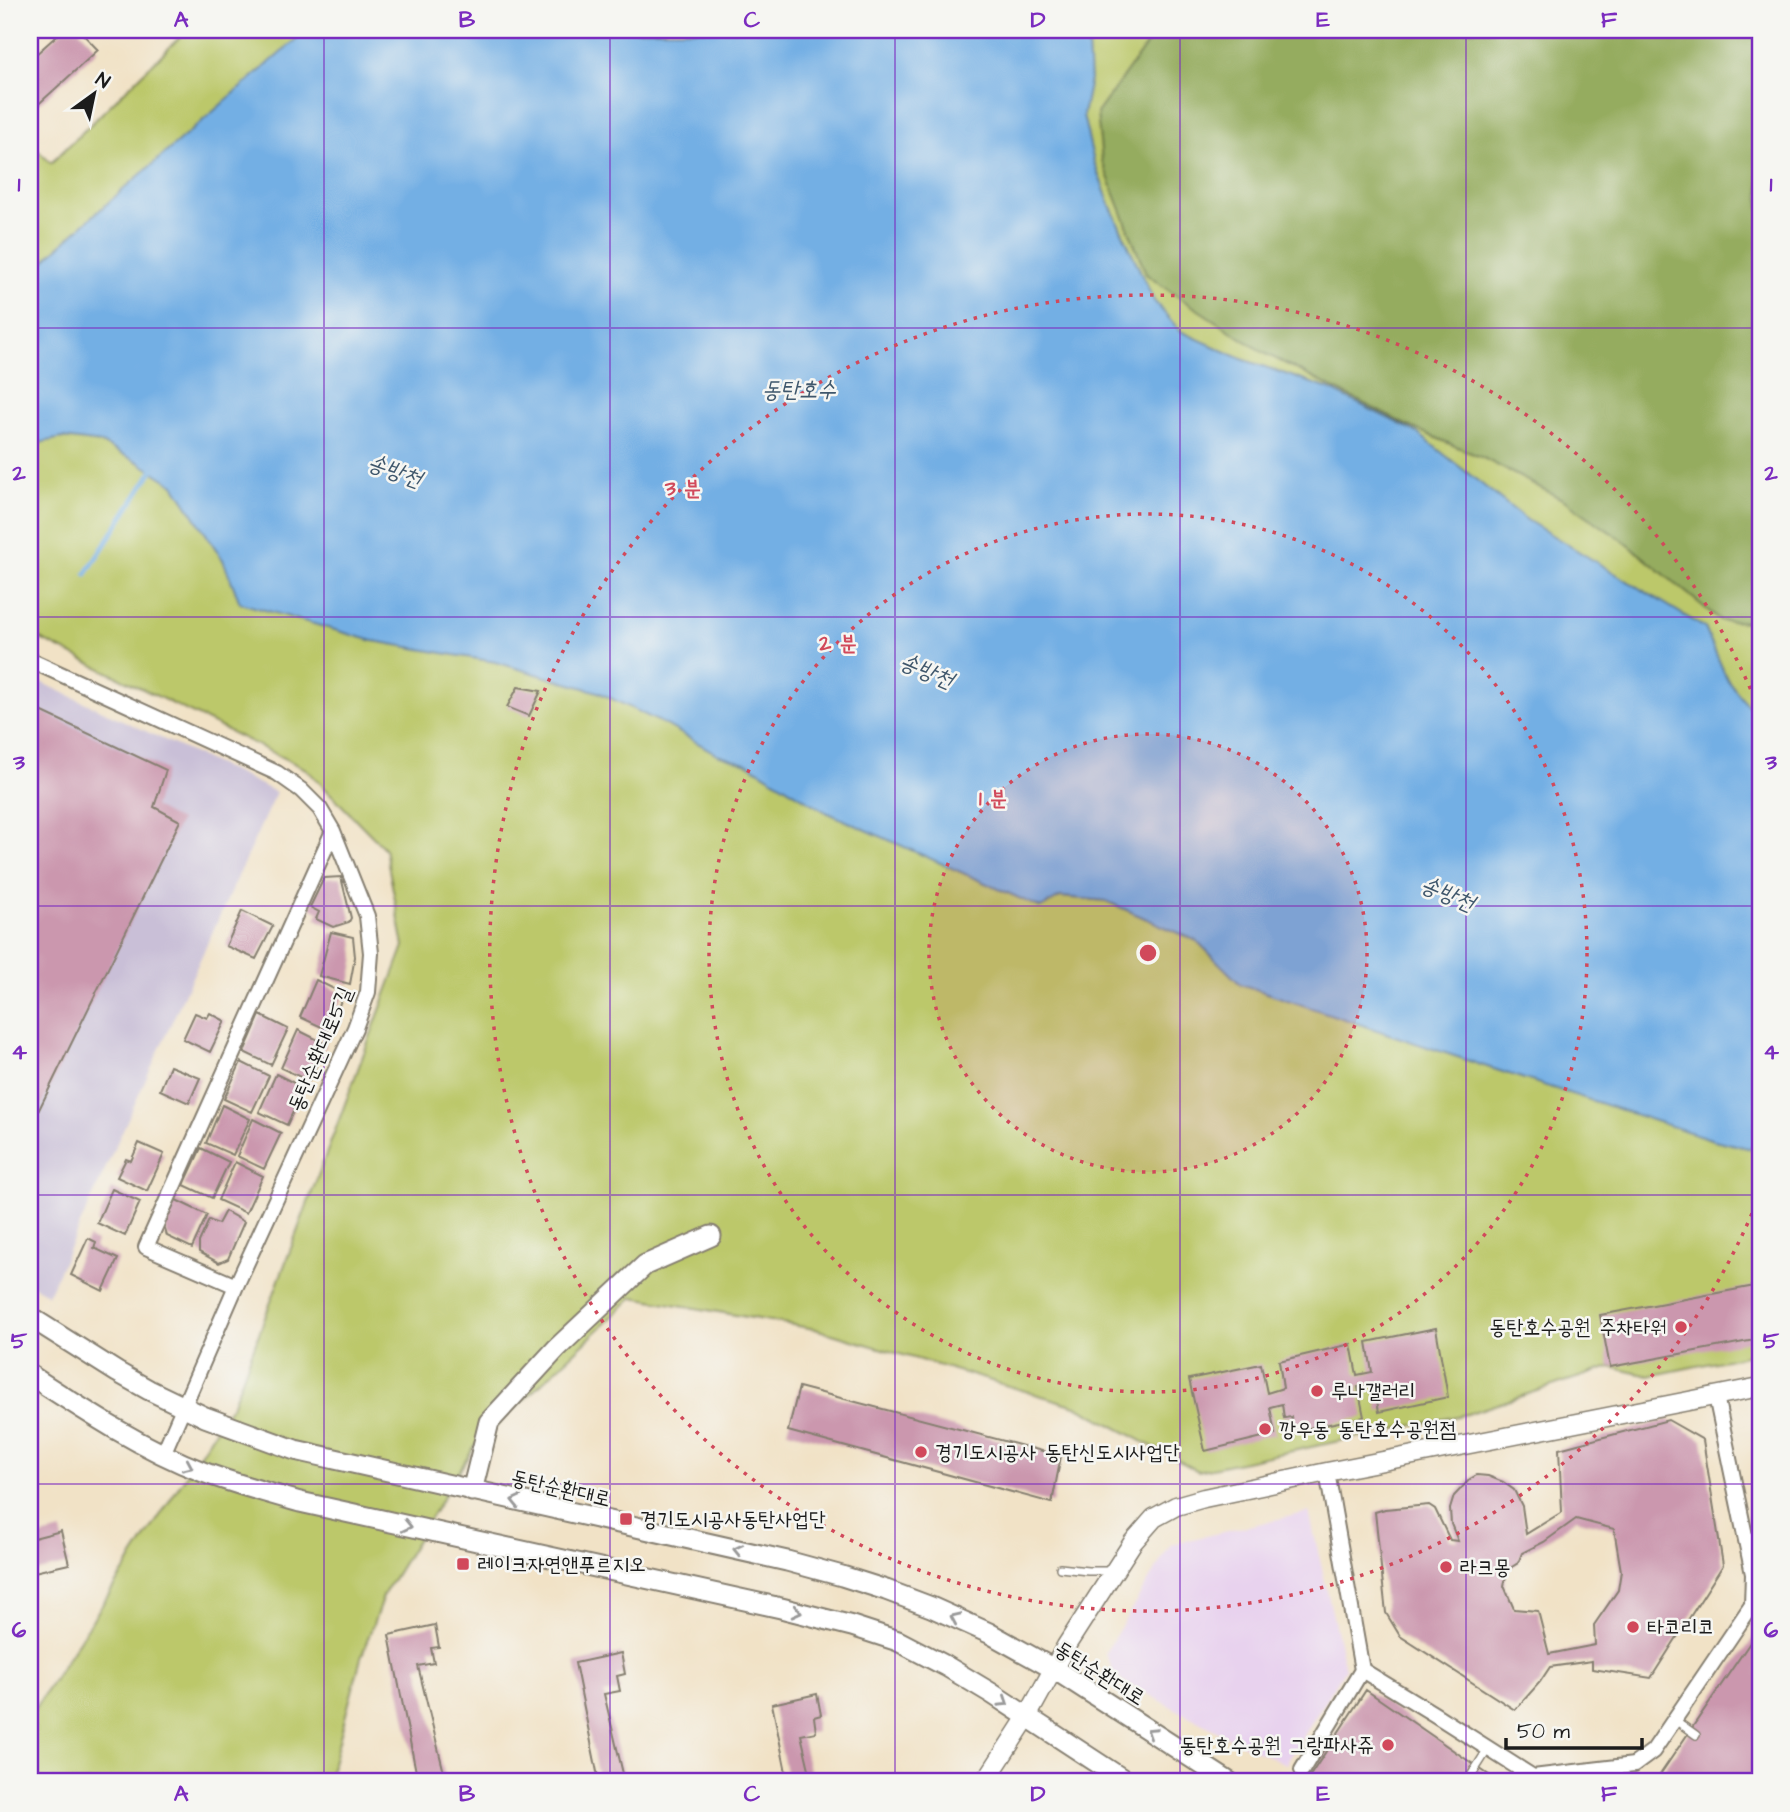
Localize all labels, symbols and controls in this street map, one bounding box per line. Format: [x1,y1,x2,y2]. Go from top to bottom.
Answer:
text: A [174,4,189,36]
text: B [459,4,476,36]
text: C [744,4,761,36]
text: D [1031,4,1046,36]
text: E [1316,4,1330,36]
text: F [1601,4,1618,36]
north arrow [60,60,130,130]
text: N [90,66,115,96]
text: 1 [18,168,21,200]
text: 1 [1770,168,1773,200]
water label: 동탄호수 [762,374,837,406]
water label: 송방천 [363,446,429,496]
text: 2 [11,457,26,489]
text: 2 [1763,457,1778,489]
text: 3 분 [664,474,701,503]
text: 2 분 [818,629,857,658]
water label: 송방천 [895,645,961,697]
text: 3 [12,746,25,778]
text: 3 [1764,746,1777,778]
text: 1 분 [979,784,1007,813]
water label: 송방천 [1416,868,1482,920]
centre of rings [1136,941,1160,965]
street label: 동탄순환대로5길 [281,982,360,1116]
text: 4 [11,1036,27,1068]
text: 4 [1763,1036,1779,1068]
place label: 동탄호수공원 주차타워 [1490,1313,1667,1342]
marker: 동탄호수공원 주차타워 [1673,1319,1689,1335]
text: 5 [11,1325,28,1357]
text: 5 [1763,1325,1780,1357]
place label: 루나갤러리 [1331,1377,1416,1406]
marker: 루나갤러리 [1309,1383,1325,1399]
place label: 깡우동 동탄호수공원점 [1279,1415,1456,1444]
marker: 깡우동 동탄호수공원점 [1257,1421,1273,1437]
place label: 경기도시공사 동탄신도시사업단 [935,1438,1180,1467]
marker: 경기도시공사 동탄신도시사업단 [913,1444,929,1460]
one-way arrow [181,1458,194,1472]
street label: 동탄순환대로 [508,1463,614,1514]
one-way arrow [510,1495,522,1509]
place label: 경기도시공사동탄사업단 [640,1505,826,1534]
marker: 경기도시공사동탄사업단 [618,1511,634,1527]
one-way arrow [401,1518,413,1532]
one-way arrow [732,1544,744,1559]
place label: 레이크자연앤푸르지오 [477,1550,646,1579]
place label: 라크몽 [1460,1553,1511,1582]
marker: 레이크자연앤푸르지오 [455,1556,471,1572]
marker: 라크몽 [1438,1559,1454,1575]
one-way arrow [791,1604,803,1618]
one-way arrow [950,1612,962,1626]
place label: 타코리코 [1647,1613,1715,1642]
text: 6 [12,1614,27,1646]
text: 6 [1764,1614,1779,1646]
marker: 타코리코 [1625,1619,1641,1635]
street label: 동탄순환대로 [1049,1634,1150,1713]
one-way arrow [996,1694,1009,1706]
scale bar [1506,1707,1643,1751]
text: 50 m [1517,1717,1571,1746]
one-way arrow [1146,1728,1159,1740]
place label: 동탄호수공원 그랑파사쥬 [1180,1731,1374,1760]
marker: 동탄호수공원 그랑파사쥬 [1380,1737,1396,1753]
text: A [174,1778,189,1810]
text: B [459,1778,476,1810]
text: C [744,1778,761,1810]
text: D [1031,1778,1046,1810]
text: E [1316,1778,1330,1810]
text: F [1601,1778,1618,1810]

